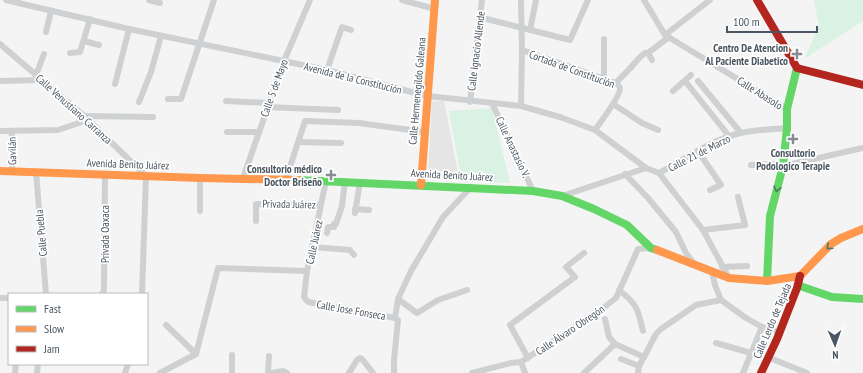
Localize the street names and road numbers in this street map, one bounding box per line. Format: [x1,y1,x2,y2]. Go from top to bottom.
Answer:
street label: Calle Ignacio Allende [464,10,488,92]
street label: Calle Hermenegildo Galeana [405,37,429,145]
street label: Cortada de Constitución [527,47,617,91]
street label: Calle 5 de Mayo [257,57,291,119]
street label: Avenida de la Constitución [303,59,404,97]
street label: Calle Venustiano Carranza [33,71,115,147]
street label: Calle Abasolo [735,74,786,113]
street label: Calle Anastasio V. [493,114,533,180]
street label: Calle 21 de Marzo [665,131,733,175]
street label: Gavilán [5,137,19,165]
street label: Avenida Benito Juárez [86,156,170,172]
street label: Avenida Benito Juárez [410,166,494,184]
street label: Privada Juárez [262,197,316,211]
street label: Privada Oaxaca [98,205,112,263]
street label: Calle Puebla [32,209,50,257]
street label: Calle Juárez [303,219,325,265]
street label: Calle Lerdo de Tejada [750,281,794,361]
street label: Calle Jose Fonseca [315,297,387,323]
street label: Calle Álvaro Obregón [533,302,607,358]

